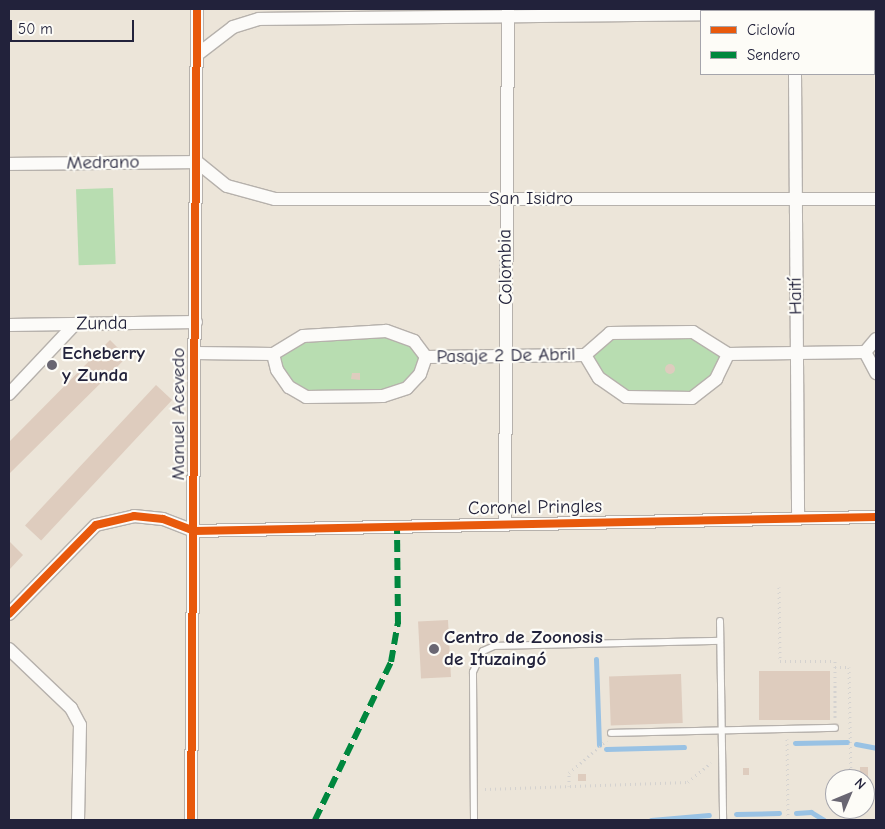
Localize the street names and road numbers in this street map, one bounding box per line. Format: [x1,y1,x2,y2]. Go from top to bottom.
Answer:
street label: Medrano [66,151,140,175]
street label: San Isidro [489,188,573,210]
street label: Colombia [494,229,518,305]
street label: Haití [784,277,808,315]
street label: Zunda [76,312,128,336]
street label: Pasaje 2 De Abril [436,343,576,369]
street label: Manuel Acevedo [168,348,190,480]
street label: Coronel Pringles [468,495,602,521]

